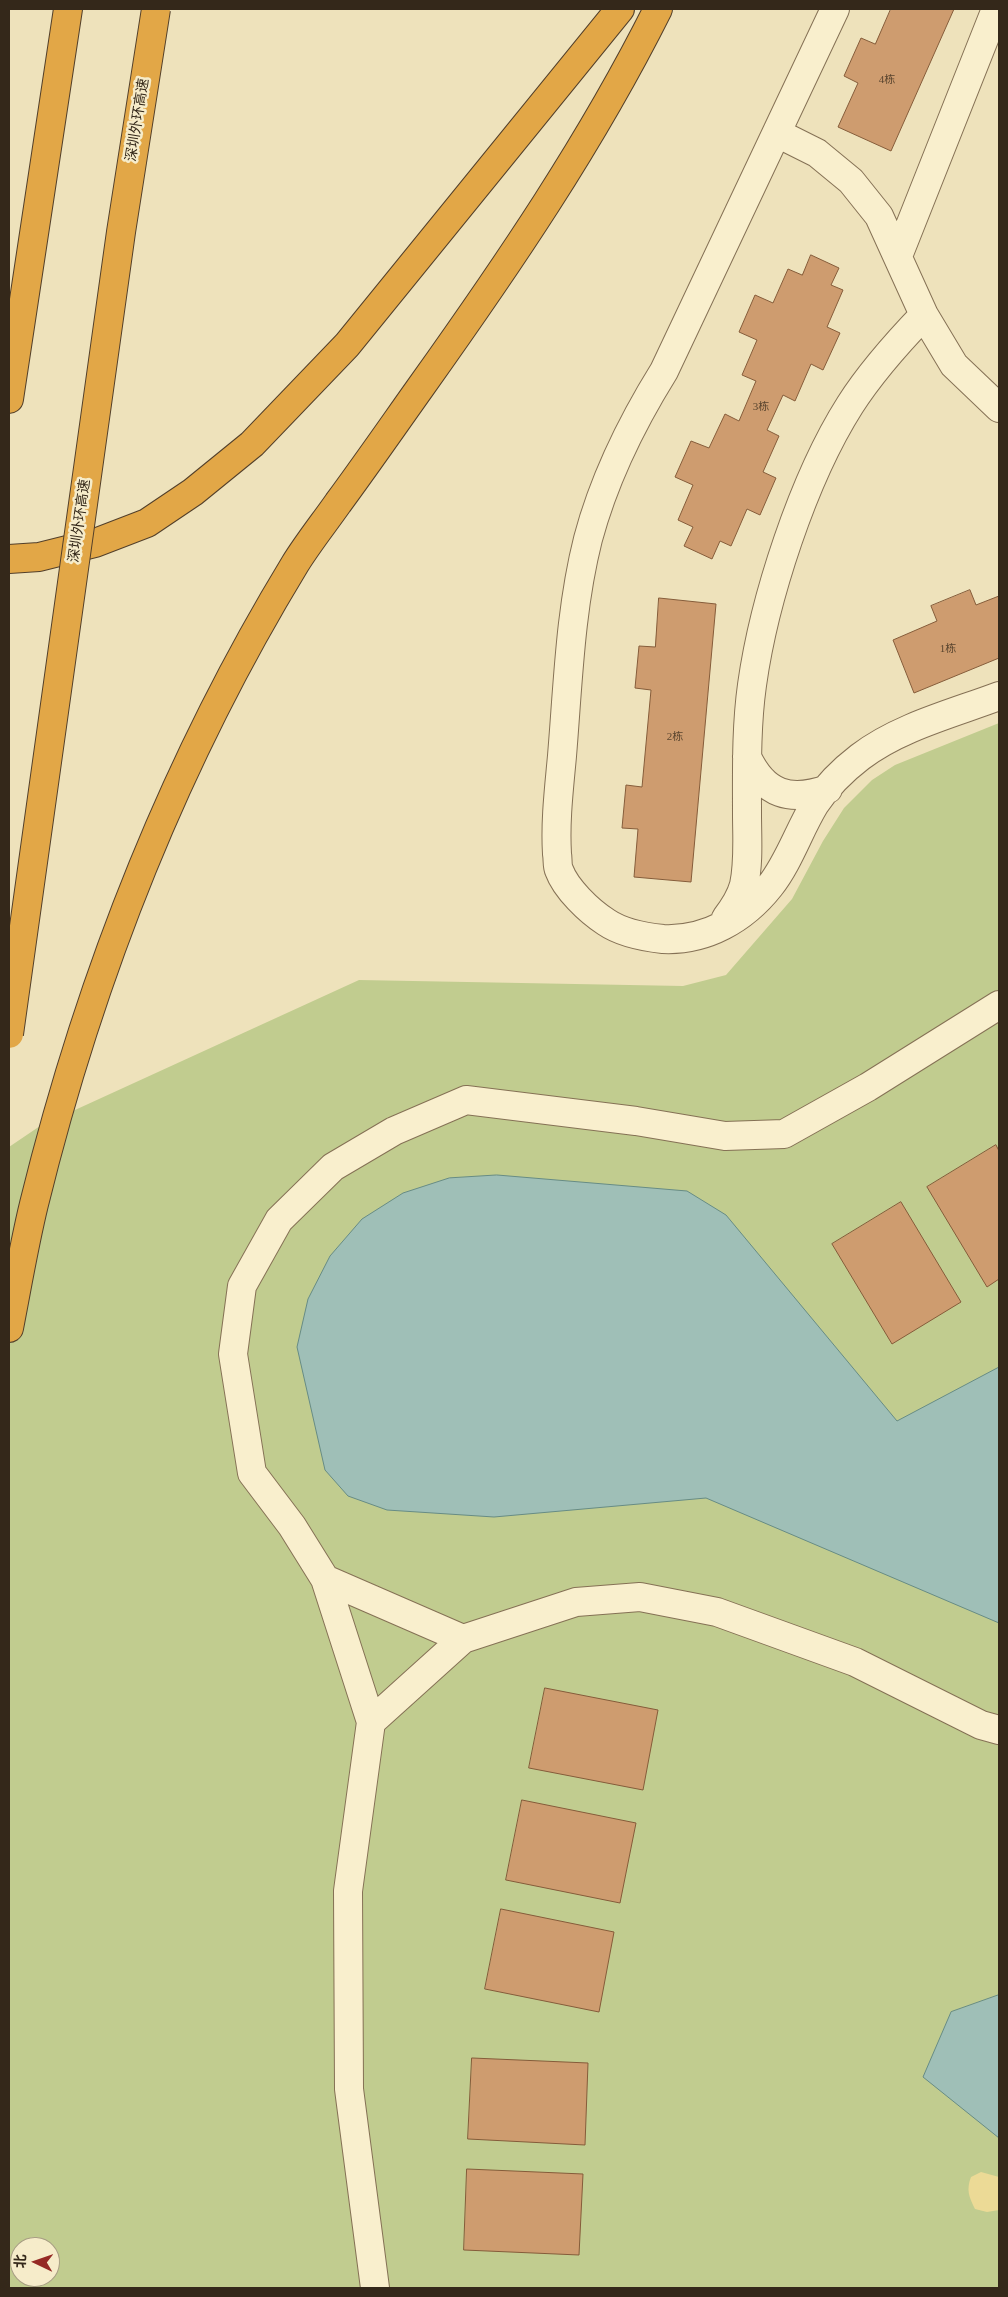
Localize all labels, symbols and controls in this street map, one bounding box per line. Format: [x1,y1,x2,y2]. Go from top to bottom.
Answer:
house number: 4栋 [879,73,895,87]
street label: 深圳外环高速 [123,77,153,163]
house number: 3栋 [753,400,769,414]
street label: 深圳外环高速 [66,478,94,564]
house number: 1栋 [940,642,956,656]
house number: 2栋 [667,730,683,744]
north arrow [10,2237,60,2287]
text: 北 [13,2254,28,2269]

